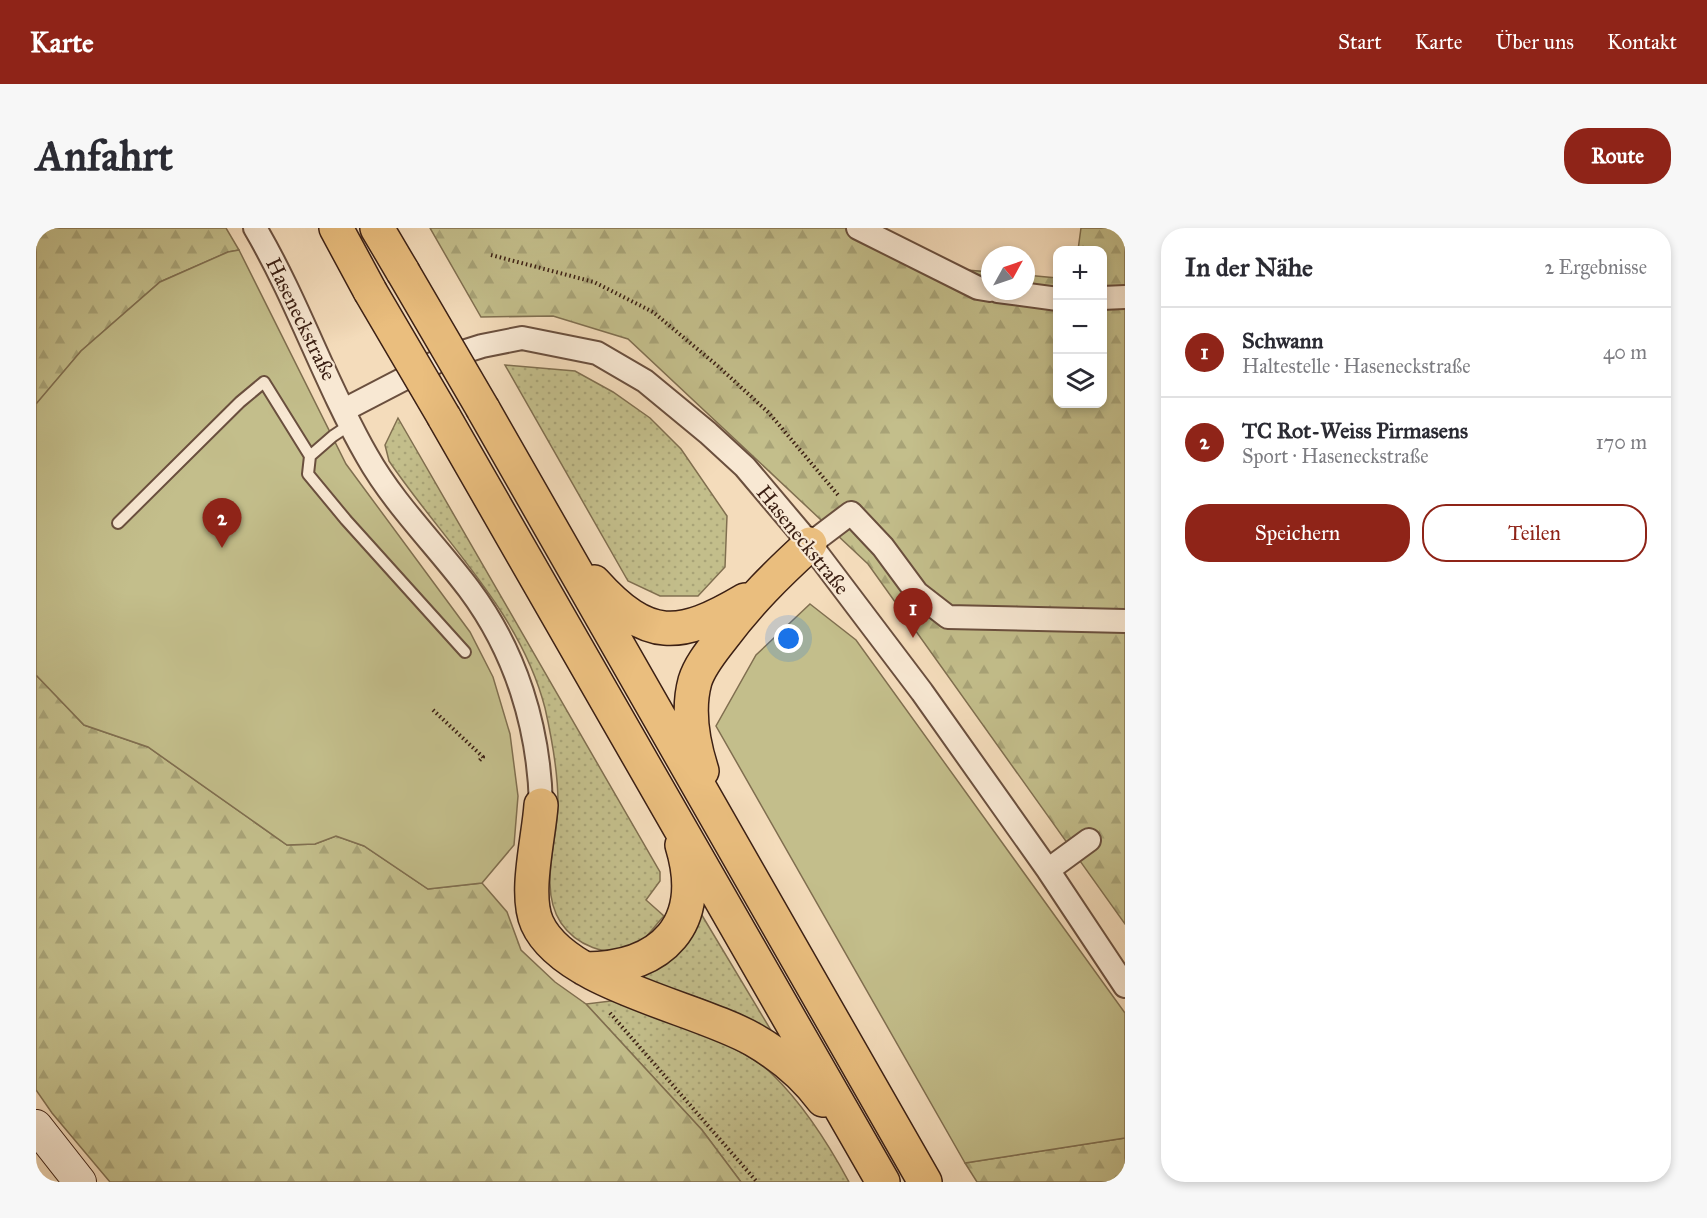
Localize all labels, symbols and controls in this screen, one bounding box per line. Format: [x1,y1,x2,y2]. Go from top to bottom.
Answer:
text: Karte [30,25,94,60]
text: Start [1338,29,1382,55]
text: Karte [1415,29,1463,55]
text: Über uns [1496,29,1574,55]
text: Kontakt [1607,29,1677,55]
button: Route [1564,128,1671,184]
text: Anfahrt [36,130,173,182]
north arrow [981,246,1035,300]
map controls [1053,246,1107,408]
button: + [1053,246,1107,300]
text: In der Nähe [1185,251,1313,283]
street label: Haseneckstraße [260,253,342,385]
text: 2 Ergebnisse [1544,255,1647,279]
button: − [1053,300,1107,354]
text: Schwann [1242,327,1323,354]
text: 1 [1201,340,1208,364]
text: 40 m [1603,340,1647,364]
button: layers [1053,354,1107,408]
text: Haltestelle · Haseneckstraße [1242,354,1471,378]
text: TC Rot-Weiss Pirmasens [1242,417,1468,444]
text: 2 [1200,430,1209,454]
text: 170 m [1596,430,1647,454]
text: Sport · Haseneckstraße [1242,444,1429,468]
street label: Haseneckstraße [751,480,855,600]
pin: 2 [202,498,242,548]
button: Speichern [1185,504,1410,562]
button: Teilen [1422,504,1647,562]
pin: 1 [894,588,932,638]
your location [774,624,803,653]

